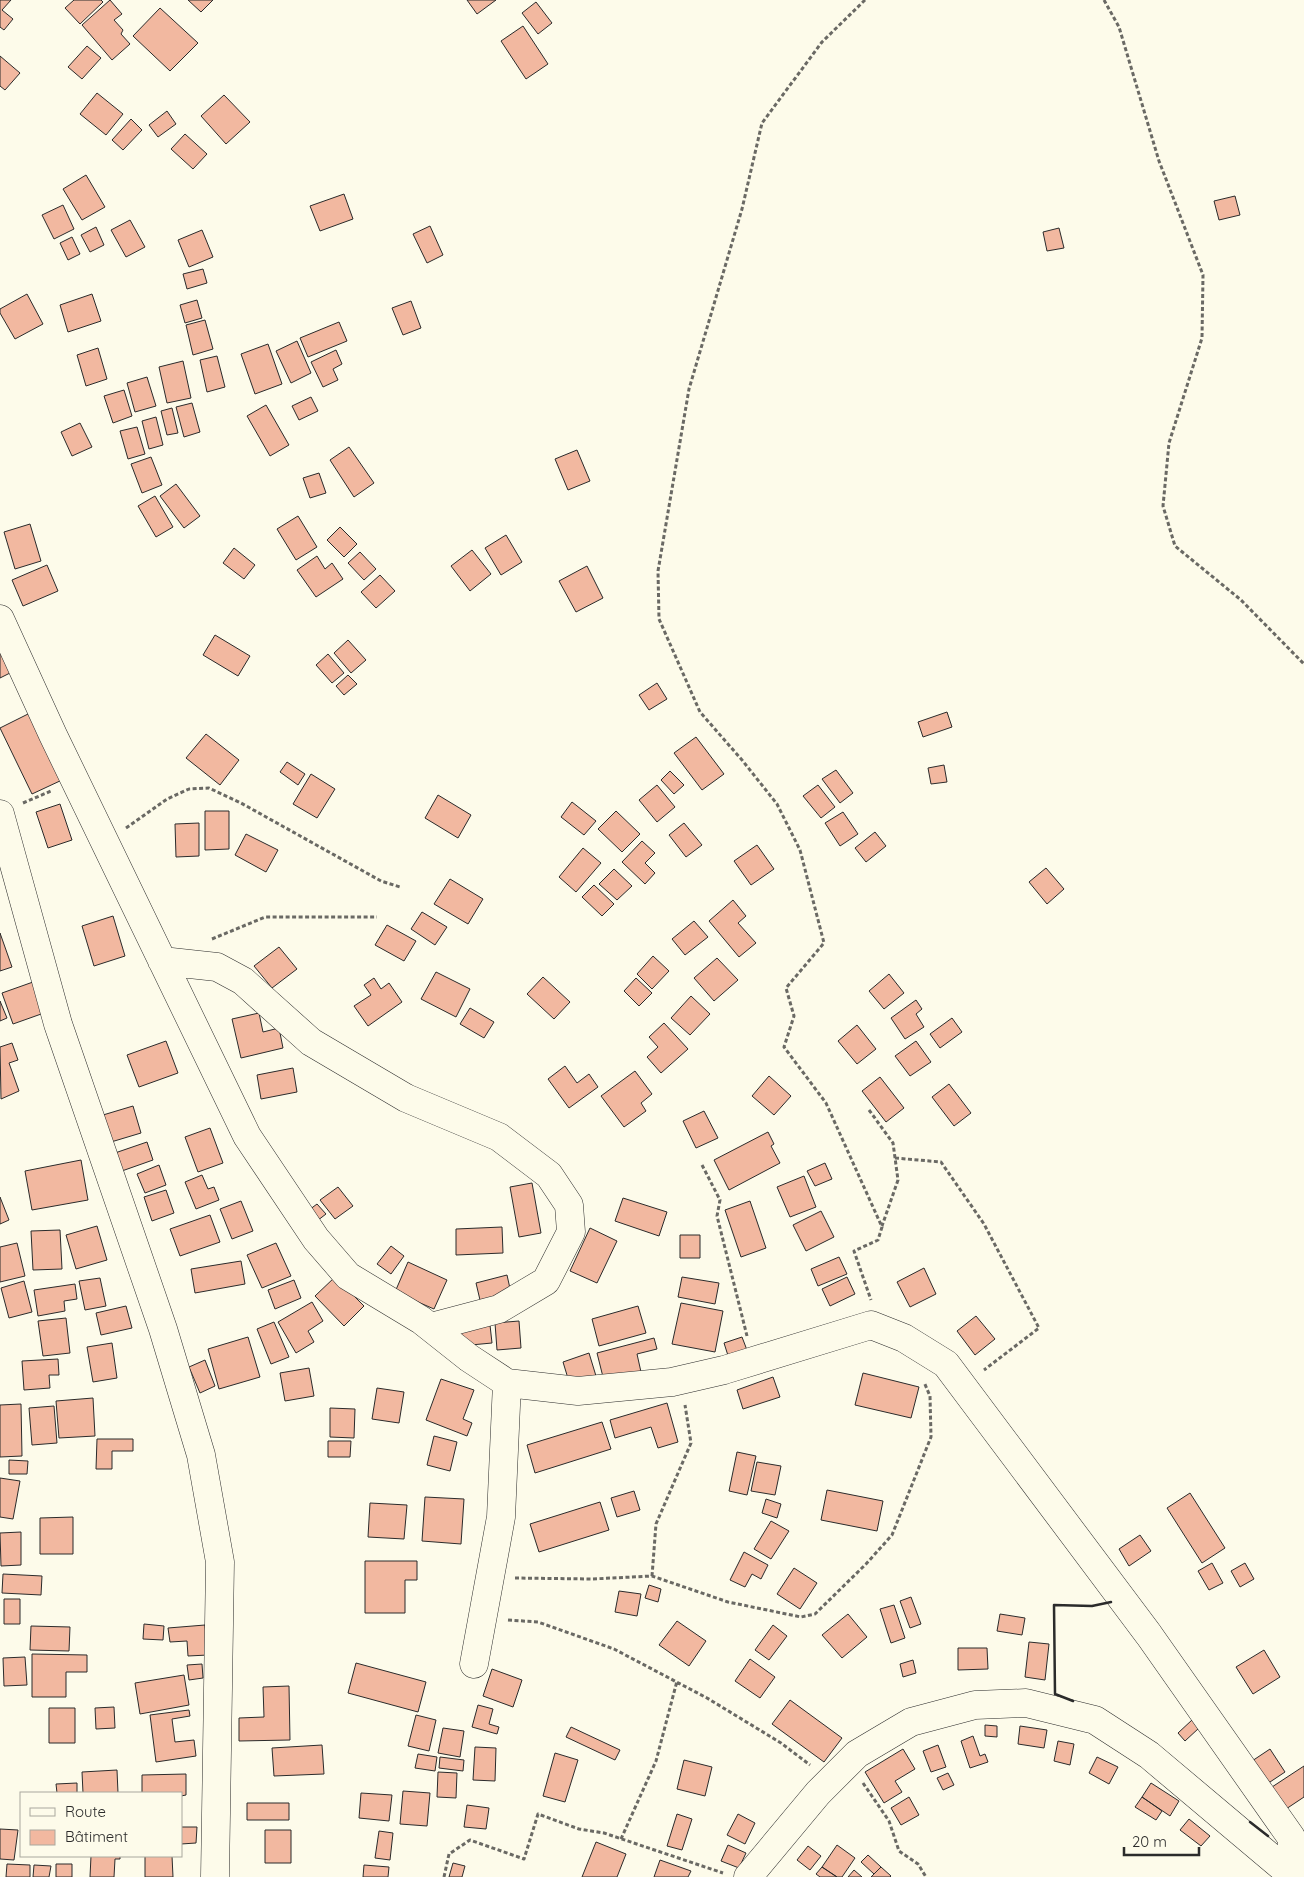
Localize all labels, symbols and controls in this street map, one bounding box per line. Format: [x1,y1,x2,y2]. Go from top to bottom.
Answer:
legend [20,1792,182,1857]
text: Route [65,1802,106,1821]
scale bar [1124,1824,1199,1856]
text: Bâtiment [65,1827,128,1846]
text: 20 m [1132,1832,1167,1851]

